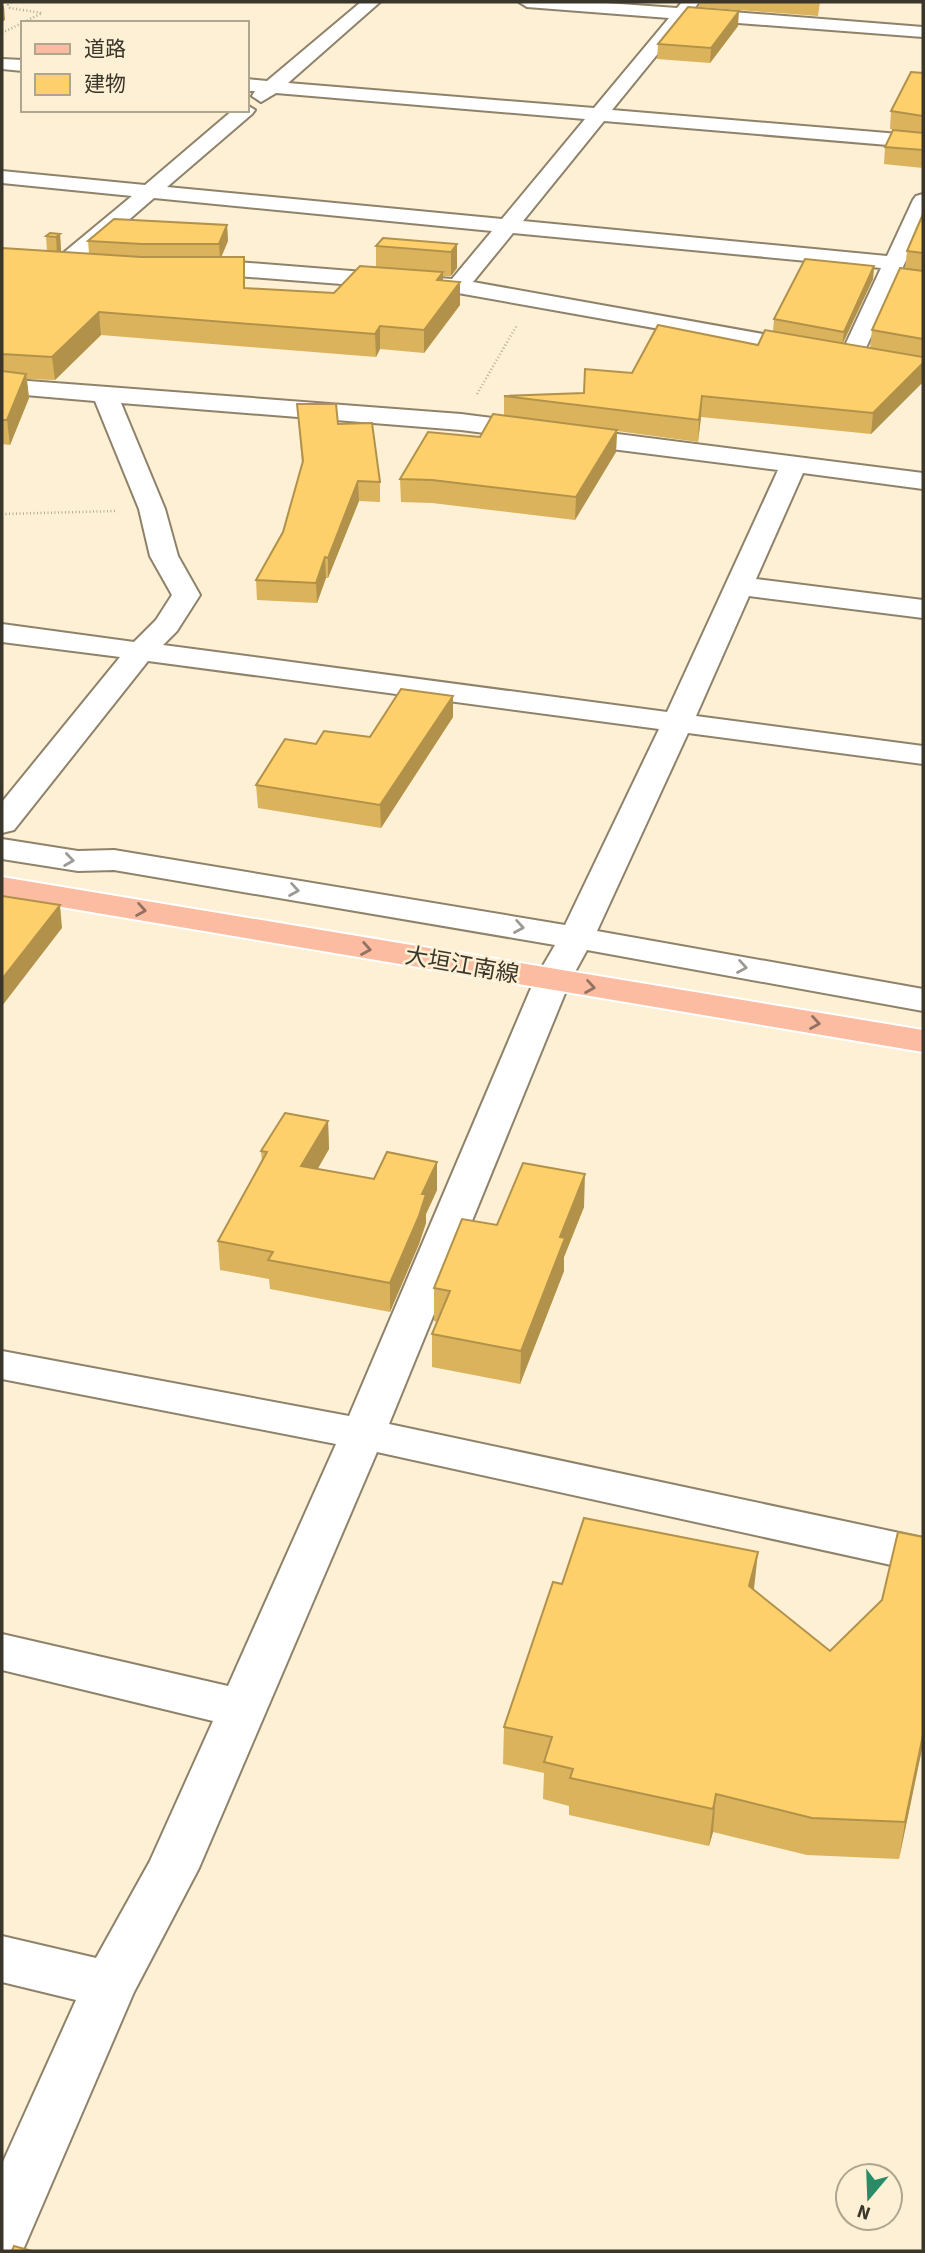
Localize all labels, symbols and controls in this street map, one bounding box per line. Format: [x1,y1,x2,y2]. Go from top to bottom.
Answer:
legend [21,21,248,112]
text: 道路 [84,34,126,64]
text: 建物 [84,69,126,99]
one-way arrow [63,852,75,867]
one-way arrow [288,882,300,897]
one-way arrow [135,902,147,917]
one-way arrow [513,919,524,934]
street label: 大垣江南線 [403,939,521,991]
one-way arrow [360,941,372,956]
one-way arrow [737,959,748,974]
one-way arrow [584,979,596,994]
one-way arrow [809,1015,820,1030]
north arrow [834,2162,904,2232]
text: N [854,2197,874,2226]

